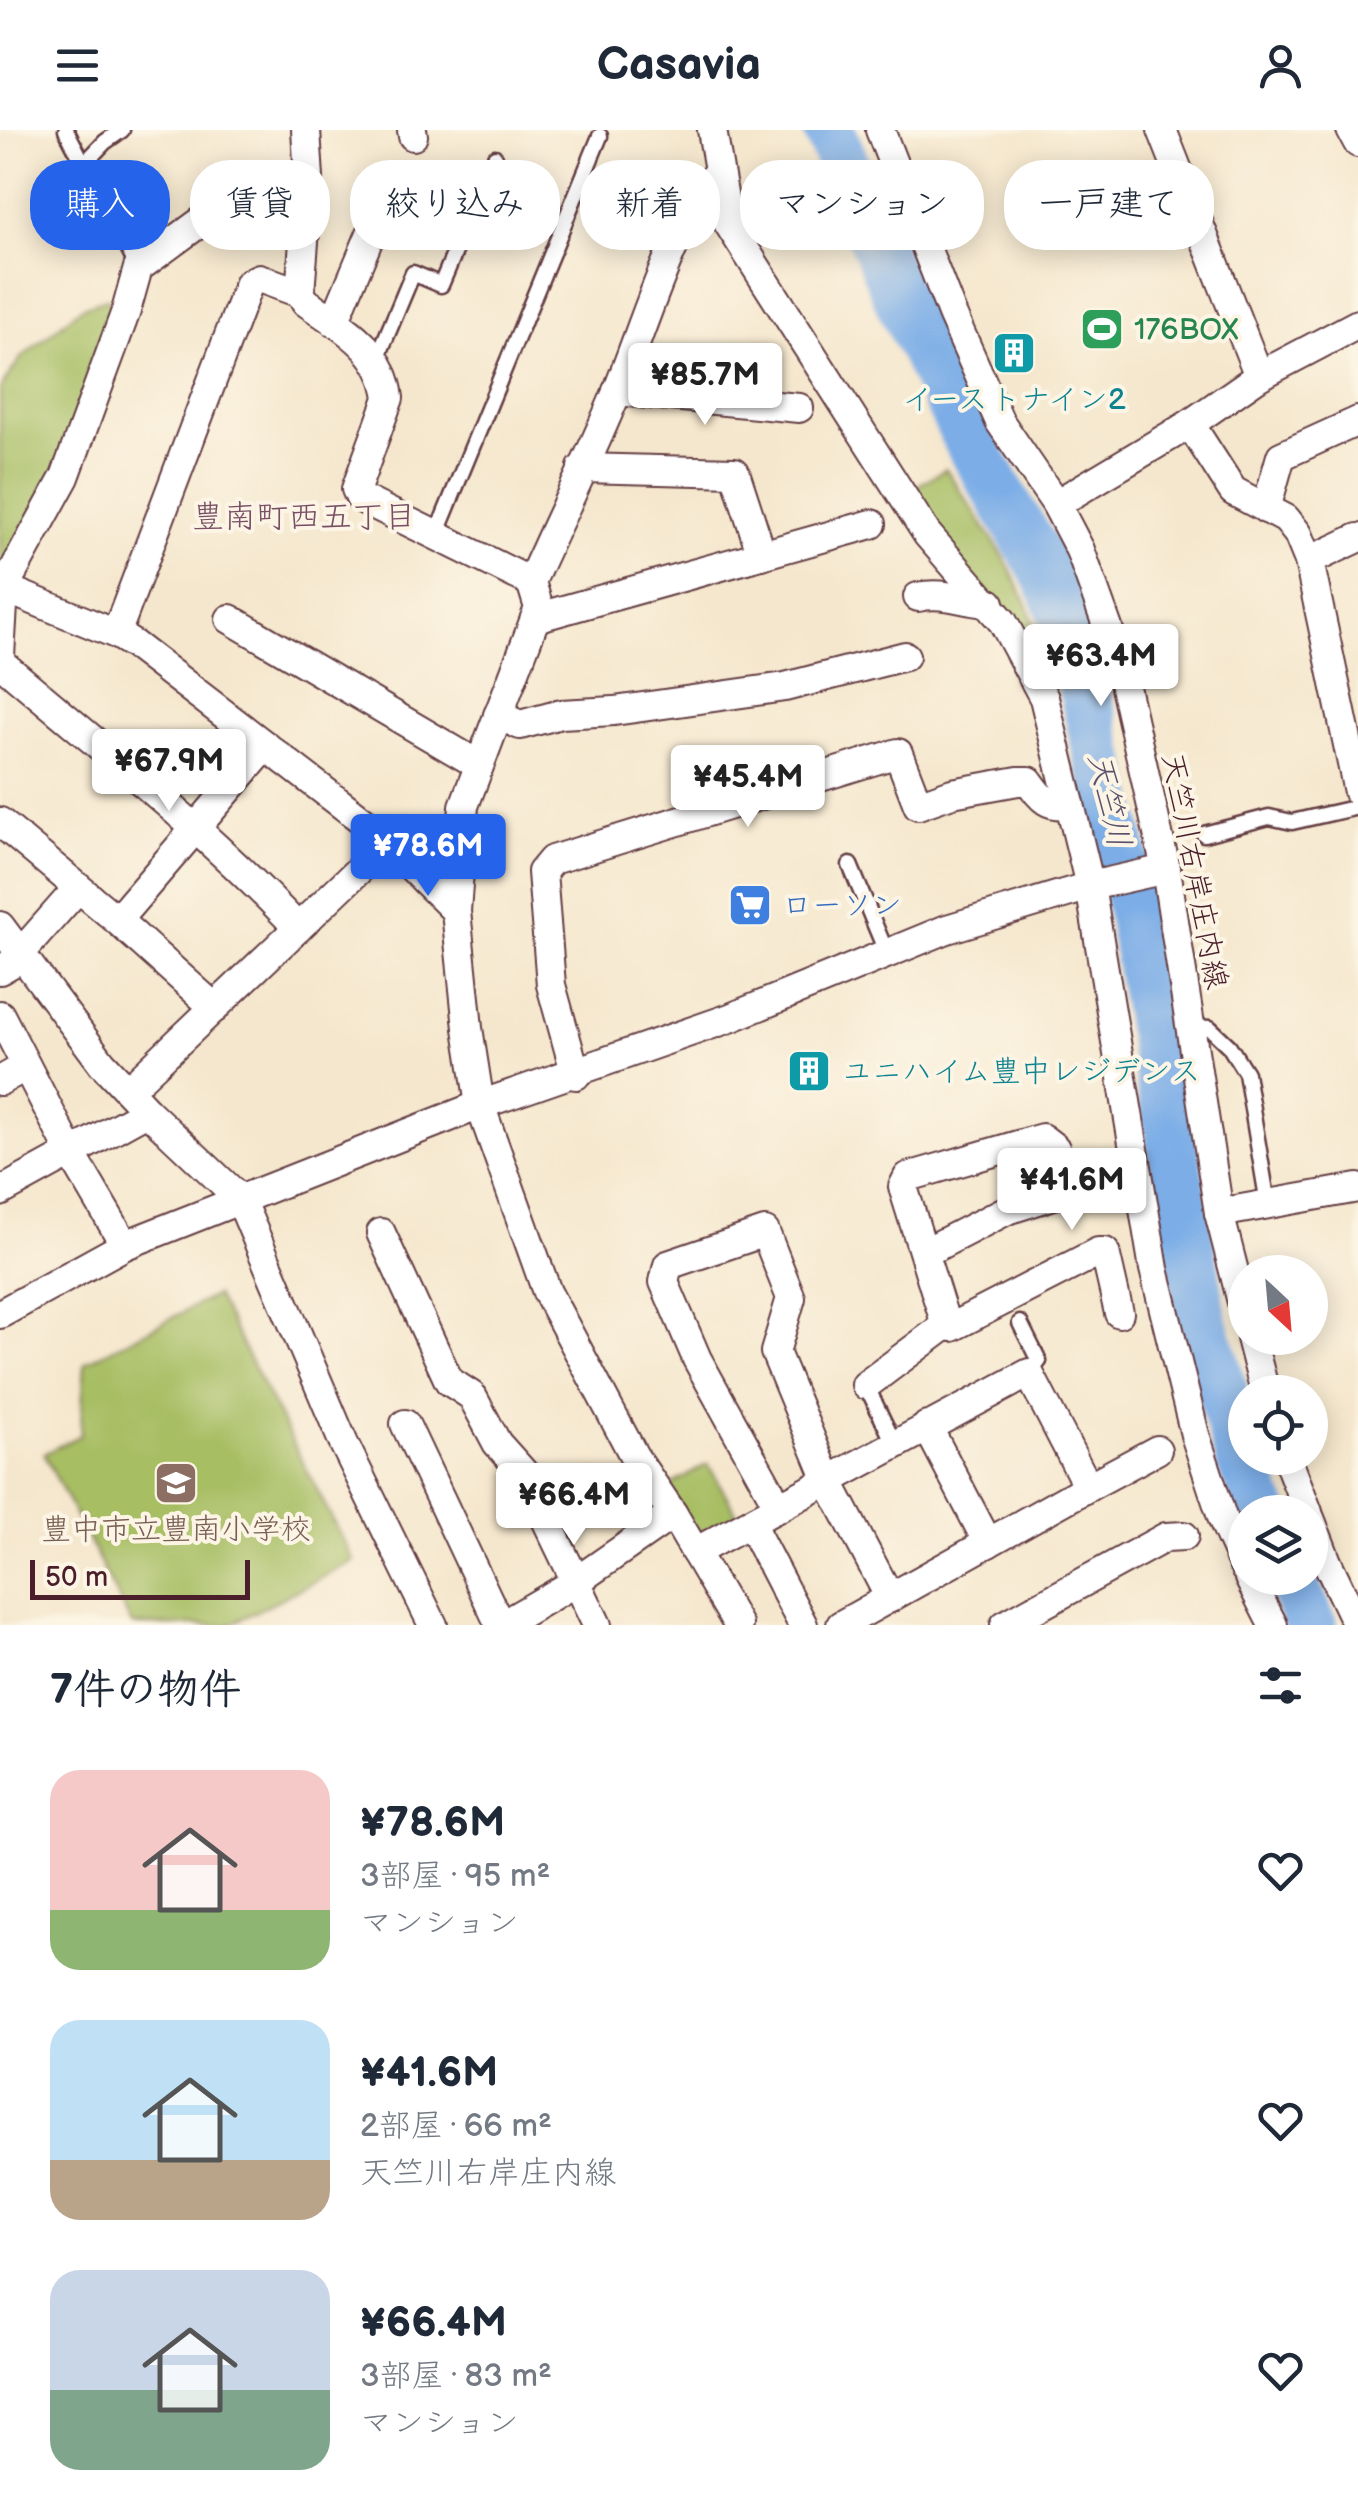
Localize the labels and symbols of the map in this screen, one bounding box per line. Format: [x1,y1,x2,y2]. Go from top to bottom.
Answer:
sports icon: 176BOX [1079,306,1125,352]
place label: 176BOX [1134,312,1238,348]
building icon: イーストナイン2 [991,330,1037,376]
pin: ¥85.7M [624,343,786,428]
place label: イーストナイン2 [902,382,1126,418]
district label: 豊南町西五丁目 [192,498,416,537]
pin: ¥63.4M [1020,624,1182,709]
pin: ¥67.9M [88,729,250,814]
pin: ¥45.4M [667,745,829,830]
water label: 天竺川 [1079,749,1138,852]
street label: 天竺川右岸庄内線 [1153,750,1235,992]
pin: ¥78.6M [347,814,509,899]
supermarket icon: ローソン [727,882,773,928]
place label: ローソン [782,888,902,924]
building icon: ユニハイム豊中レジデンス [786,1048,832,1094]
place label: ユニハイム豊中レジデンス [842,1054,1201,1090]
pin: ¥41.6M [991,1148,1153,1233]
north arrow [1228,1255,1328,1355]
school or university icon: 豊中市立豊南小学校 [153,1460,199,1506]
pin: ¥66.4M [493,1463,655,1548]
place label: 豊中市立豊南小学校 [41,1512,311,1548]
scale bar [30,1555,250,1600]

